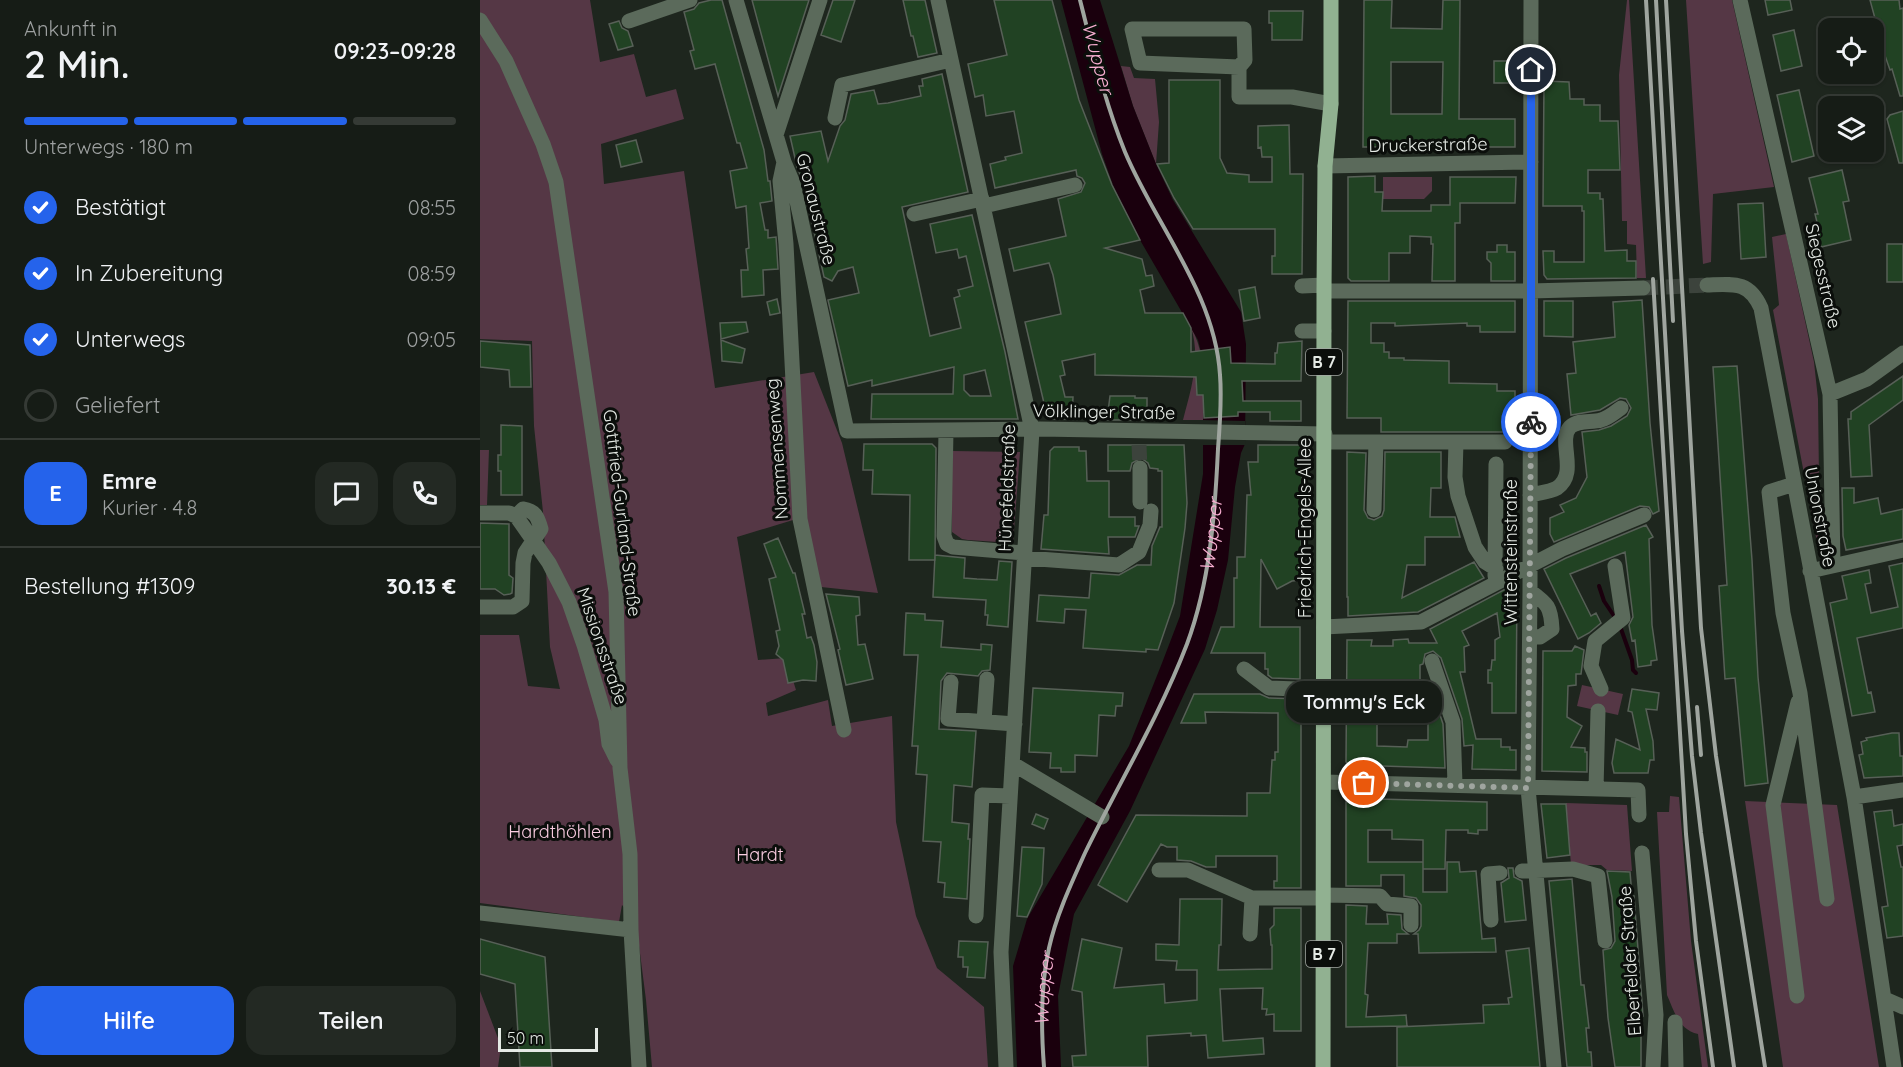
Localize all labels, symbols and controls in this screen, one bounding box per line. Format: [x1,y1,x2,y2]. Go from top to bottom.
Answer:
text: Ankunft in [24,16,117,41]
map controls [1818,18,1884,162]
button: locate [1818,18,1884,84]
water label: Wupper [1077,19,1121,99]
text: 09:23–09:28 [334,37,456,65]
text: 2 Min. [24,39,130,88]
pin [1505,44,1556,95]
icon: home [1514,53,1547,86]
button: layers [1818,96,1884,162]
street label: Druckerstraße [1368,132,1488,157]
text: Unterwegs · 180 m [24,134,193,159]
street label: Gronaustraße [791,151,841,267]
icon: check [24,191,57,224]
text: Bestätigt [75,193,166,221]
text: 08:55 [408,195,456,220]
street label: Siegesstraße [1800,221,1847,330]
icon: check [24,257,57,290]
text: In Zubereitung [75,259,223,287]
text: 08:59 [408,261,456,286]
icon: check [24,323,57,356]
text: Unterwegs [75,325,185,353]
text: 09:05 [406,327,456,352]
road number: B 7 [1306,349,1342,375]
street label: Nommensenweg [760,378,793,520]
text: Geliefert [75,391,160,419]
courier [1501,392,1561,452]
street label: Völklinger Straße [1032,399,1176,424]
icon: bike [1515,406,1548,439]
street label: Gottfried-Gurland-Straße [598,408,647,618]
street label: Hünefeldstraße [993,424,1020,552]
street label: Friedrich-Engels-Allee [1293,438,1316,618]
button: chat [315,462,378,525]
button: phone [393,462,456,525]
street label: Unionstraße [1800,465,1841,569]
text: Emre [102,467,157,495]
text: E [49,479,62,507]
street label: Wittensteinstraße [1499,479,1522,625]
text: Kurier · 4.8 [102,495,197,520]
water label: Wupper [1193,495,1227,573]
text: Bestellung #1309 [24,572,195,600]
text: 30.13 € [386,572,456,600]
street label: Missionsstraße [572,584,633,707]
callout: Tommy's Eck [1286,681,1442,723]
text: Tommy's Eck [1303,689,1425,714]
pin [1338,757,1389,808]
icon: bag [1347,766,1380,799]
park label: Hardthöhlen [508,820,612,843]
park label: Hardt [736,843,784,866]
street label: Elberfelder Straße [1613,885,1646,1037]
road number: B 7 [1306,941,1342,967]
water label: Wupper [1029,948,1060,1026]
button: Hilfe [24,986,234,1055]
button: Teilen [246,986,456,1055]
scale bar [498,1025,598,1052]
text: 50 m [507,1028,544,1048]

